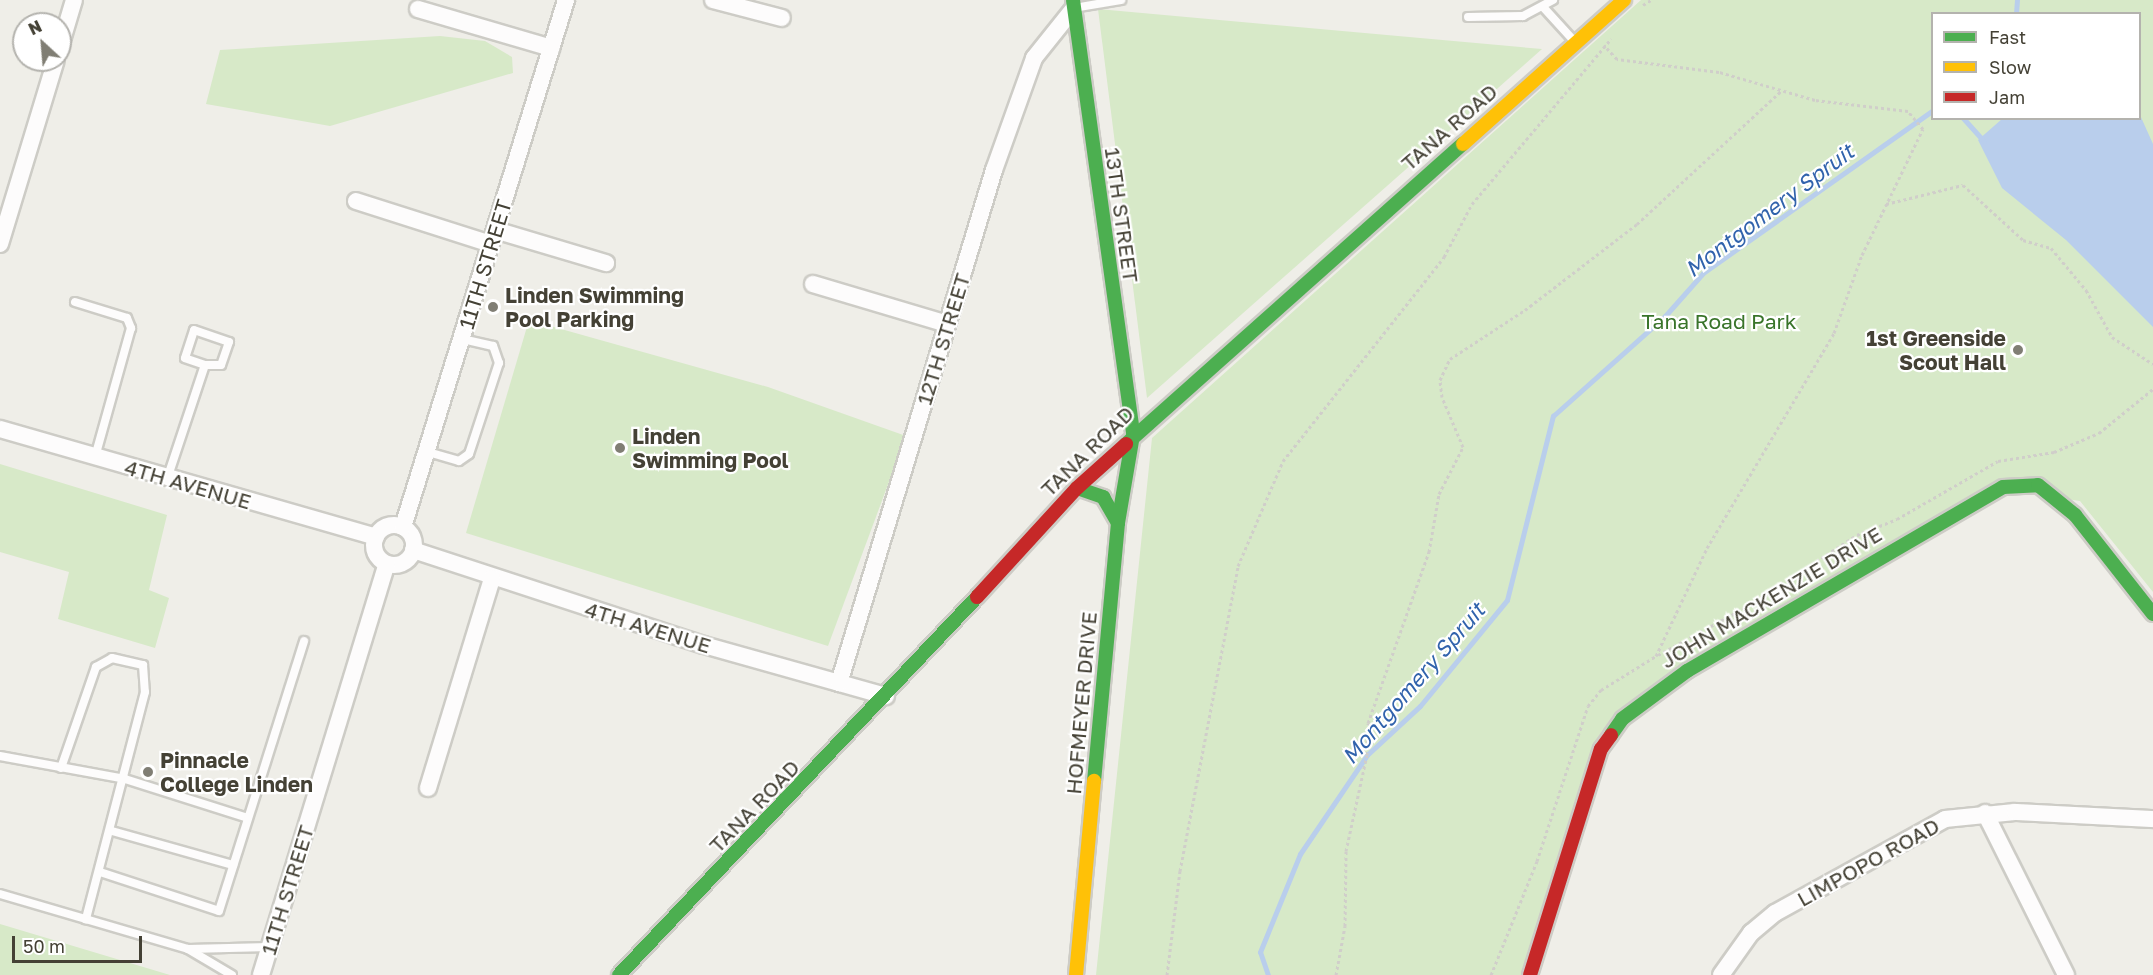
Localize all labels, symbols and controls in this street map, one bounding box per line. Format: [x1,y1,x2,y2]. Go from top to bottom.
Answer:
north arrow [12,12,72,72]
legend [1931,12,2141,120]
text: N [25,16,45,39]
text: Fast [1989,26,2026,48]
text: Slow [1989,56,2031,78]
street label: TANA ROAD [1396,79,1502,175]
text: Jam [1989,86,2025,108]
water label: Montgomery Spruit [1679,138,1859,282]
street label: 13TH STREET [1100,146,1144,284]
street label: 11TH STREET [453,196,517,332]
street label: 12TH STREET [911,270,975,408]
place label: Linden Swimming Pool Parking [505,282,684,332]
marker: Linden Swimming Pool Parking [486,300,500,314]
park label: Tana Road Park [1641,308,1797,334]
place label: 1st Greenside Scout Hall [1866,325,2006,375]
marker: 1st Greenside Scout Hall [2011,343,2025,357]
street label: TANA ROAD [1035,401,1139,501]
place label: Linden Swimming Pool [632,423,789,473]
marker: Linden Swimming Pool [613,441,627,455]
street label: 4TH AVENUE [122,454,254,514]
street label: JOHN MACKENZIE DRIVE [1656,521,1886,673]
street label: 4TH AVENUE [582,596,714,658]
water label: Montgomery Spruit [1336,597,1490,769]
street label: HOFMEYER DRIVE [1060,611,1102,795]
place label: Pinnacle College Linden [160,747,313,797]
street label: TANA ROAD [704,754,804,858]
marker: Pinnacle College Linden [141,765,155,779]
street label: LIMPOPO ROAD [1793,813,1943,911]
street label: 11TH STREET [255,822,319,958]
scale bar [15,924,146,962]
text: 50 m [23,935,65,957]

